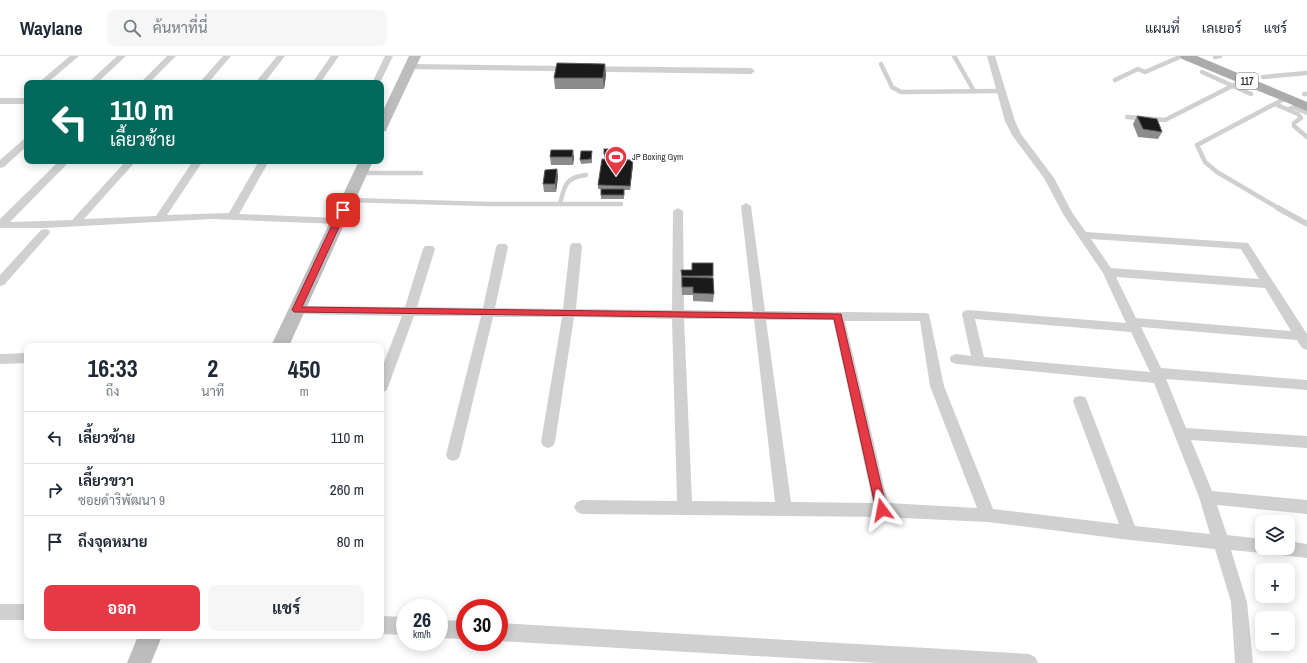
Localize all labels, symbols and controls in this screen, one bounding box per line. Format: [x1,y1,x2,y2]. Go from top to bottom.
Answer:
search box [107,10,387,46]
text: Waylane [20,15,83,41]
icon: search [121,17,143,39]
text: ค้นหาที่นี่ [153,17,207,38]
text: แผนที่ [1145,19,1180,37]
text: เลเยอร์ [1202,19,1242,37]
text: แชร์ [1264,19,1287,37]
road number: 117 [1236,73,1258,89]
text: 110 m [110,91,174,129]
icon: left [44,96,96,148]
text: เลี้ยวซ้าย [110,127,176,152]
sports icon: JP Boxing Gym [603,144,629,177]
place label: JP Boxing Gym [632,151,683,163]
pin [326,193,360,227]
icon: arrive [332,199,354,221]
text: 16:33 [87,352,138,384]
text: 2 [207,352,218,384]
text: 450 [288,353,321,385]
text: ถึง [106,383,119,400]
text: นาที [201,383,224,400]
text: m [300,383,309,400]
icon: left [44,427,66,449]
text: เลี้ยวซ้าย [78,427,135,448]
text: 110 m [331,427,364,448]
text: เลี้ยวขวา [78,470,134,491]
icon: right [44,479,66,501]
text: 260 m [330,479,364,500]
position arrow [861,489,903,531]
text: ซอยดำริพัฒนา 9 [78,492,165,509]
map controls [1255,515,1295,651]
button: layers [1255,515,1295,555]
icon: arrive [44,531,66,553]
text: ถึงจุดหมาย [78,531,148,552]
text: 80 m [337,531,364,552]
button: + [1255,563,1295,603]
button: ออก [44,585,200,631]
button: แชร์ [208,585,364,631]
speed limit sign: 30 [456,599,508,651]
text: 26 [413,606,431,633]
button: − [1255,611,1295,651]
text: km/h [413,628,431,641]

